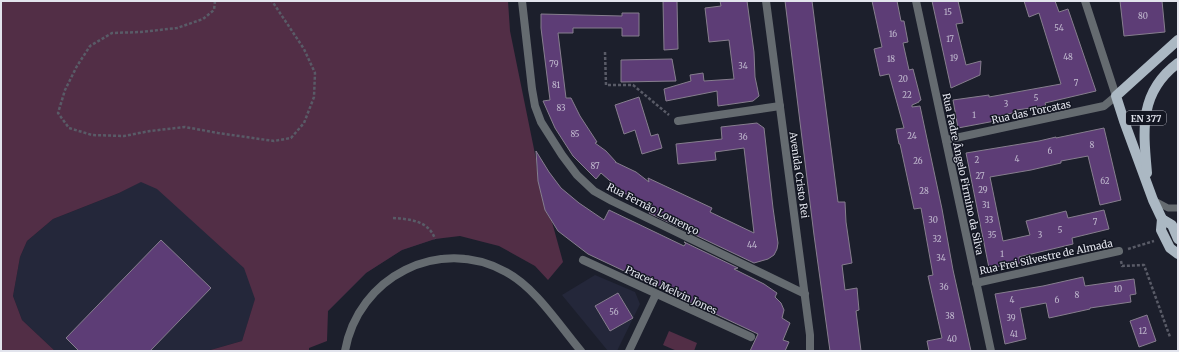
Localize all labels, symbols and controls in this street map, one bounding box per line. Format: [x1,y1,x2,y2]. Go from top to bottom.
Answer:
house number: 15 [944,7,952,17]
house number: 80 [1138,11,1148,21]
house number: 54 [1054,23,1064,33]
house number: 16 [889,29,897,39]
house number: 17 [946,34,954,44]
house number: 48 [1063,52,1073,62]
house number: 19 [950,53,958,63]
house number: 18 [887,54,895,64]
house number: 79 [549,59,559,69]
house number: 34 [738,61,748,71]
house number: 20 [898,74,908,84]
house number: 7 [1074,78,1079,88]
house number: 81 [552,80,560,90]
house number: 22 [902,90,912,100]
street label: Rua Padre Ângelo Firmino da Silva [939,92,987,257]
house number: 5 [1034,93,1039,103]
street label: Rua das Torcatas [990,97,1072,127]
house number: 3 [1004,99,1009,109]
house number: 83 [556,103,566,113]
house number: 1 [972,110,976,120]
road number: EN 377 [1126,111,1166,125]
house number: 85 [570,129,580,139]
street label: Avenida Cristo Rei [786,130,812,219]
house number: 24 [907,131,917,141]
house number: 36 [738,132,748,142]
house number: 8 [1090,140,1095,150]
house number: 6 [1048,146,1053,156]
house number: 4 [1015,154,1020,164]
house number: 2 [975,155,980,165]
house number: 26 [913,156,923,166]
house number: 87 [590,161,600,171]
house number: 27 [975,171,985,181]
house number: 62 [1100,176,1110,186]
street label: Rua Fernão Lourenço [605,180,701,238]
house number: 29 [978,185,988,195]
house number: 28 [919,186,929,196]
house number: 31 [982,200,990,210]
house number: 30 [928,215,938,225]
house number: 33 [985,215,994,225]
house number: 7 [1093,217,1098,227]
house number: 5 [1058,225,1063,235]
house number: 35 [988,230,997,240]
house number: 3 [1038,230,1043,240]
house number: 32 [932,234,942,244]
street label: Rua Frei Silvestre de Almada [978,236,1115,278]
house number: 44 [747,240,757,250]
house number: 1 [1000,249,1004,259]
house number: 34 [936,253,946,263]
street label: Praceta Melvin Jones [623,263,719,317]
house number: 36 [939,282,949,292]
house number: 10 [1114,284,1122,294]
house number: 8 [1075,290,1080,300]
house number: 4 [1010,295,1015,305]
house number: 6 [1055,295,1060,305]
house number: 56 [609,307,619,317]
house number: 38 [945,311,955,321]
house number: 39 [1006,313,1016,323]
house number: 12 [1139,326,1147,336]
house number: 41 [1010,329,1018,339]
house number: 40 [947,334,957,344]

